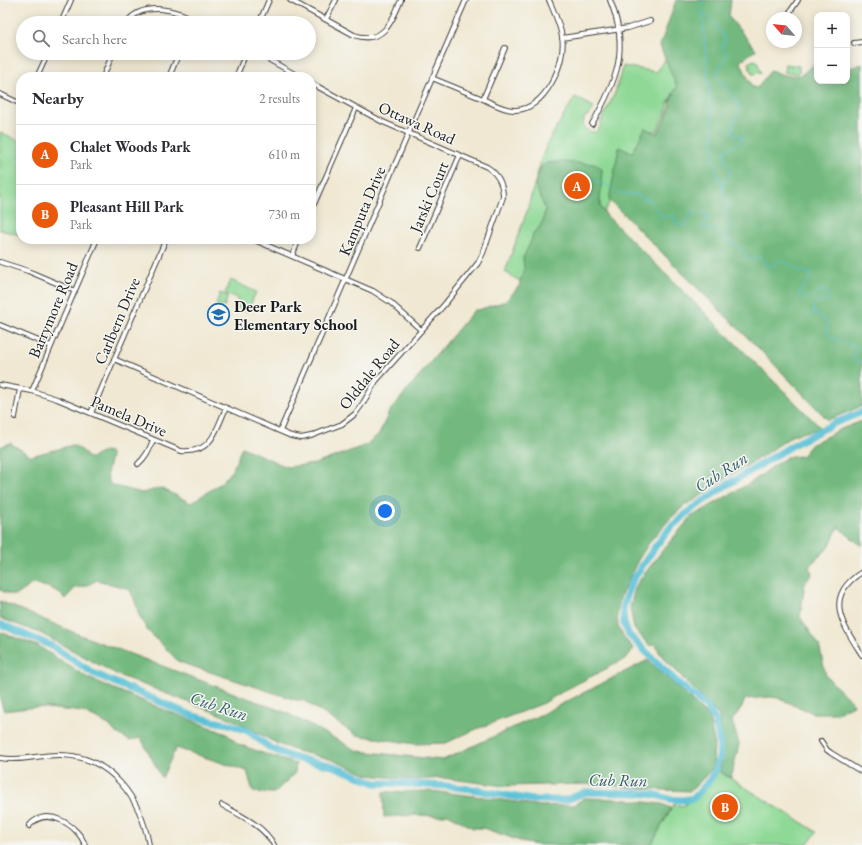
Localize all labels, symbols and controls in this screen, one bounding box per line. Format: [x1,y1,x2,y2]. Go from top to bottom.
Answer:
north arrow [766,12,802,48]
map controls [814,12,850,84]
button: + [814,12,850,48]
search box [16,16,316,60]
icon: search [30,27,52,49]
text: Search here [62,29,127,48]
button: − [814,48,850,84]
text: Nearby [32,87,84,109]
text: 2 results [259,90,300,107]
street label: Ottawa Road [375,97,460,150]
text: Chalet Woods Park [70,137,191,156]
text: A [40,146,50,163]
text: 610 m [269,146,300,163]
text: Park [70,156,92,173]
street label: Jarski Court [404,158,453,237]
street label: Kamputa Drive [334,163,390,259]
pin: A [564,171,590,201]
text: Pleasant Hill Park [70,197,184,216]
text: B [41,206,49,223]
text: 730 m [269,206,300,223]
text: Park [70,216,92,233]
street label: Barrymore Road [23,258,83,361]
street label: Carlbern Drive [89,274,145,368]
place label: Deer Park Elementary School [234,296,358,335]
school or university icon: Deer Park Elementary School [206,302,232,328]
street label: Olddale Road [334,334,405,414]
street label: Pamela Drive [88,391,170,441]
water label: Cub Run [690,447,752,497]
your location [375,501,395,521]
water label: Cub Run [188,686,251,726]
water label: Cub Run [588,768,648,792]
pin: B [712,792,738,822]

